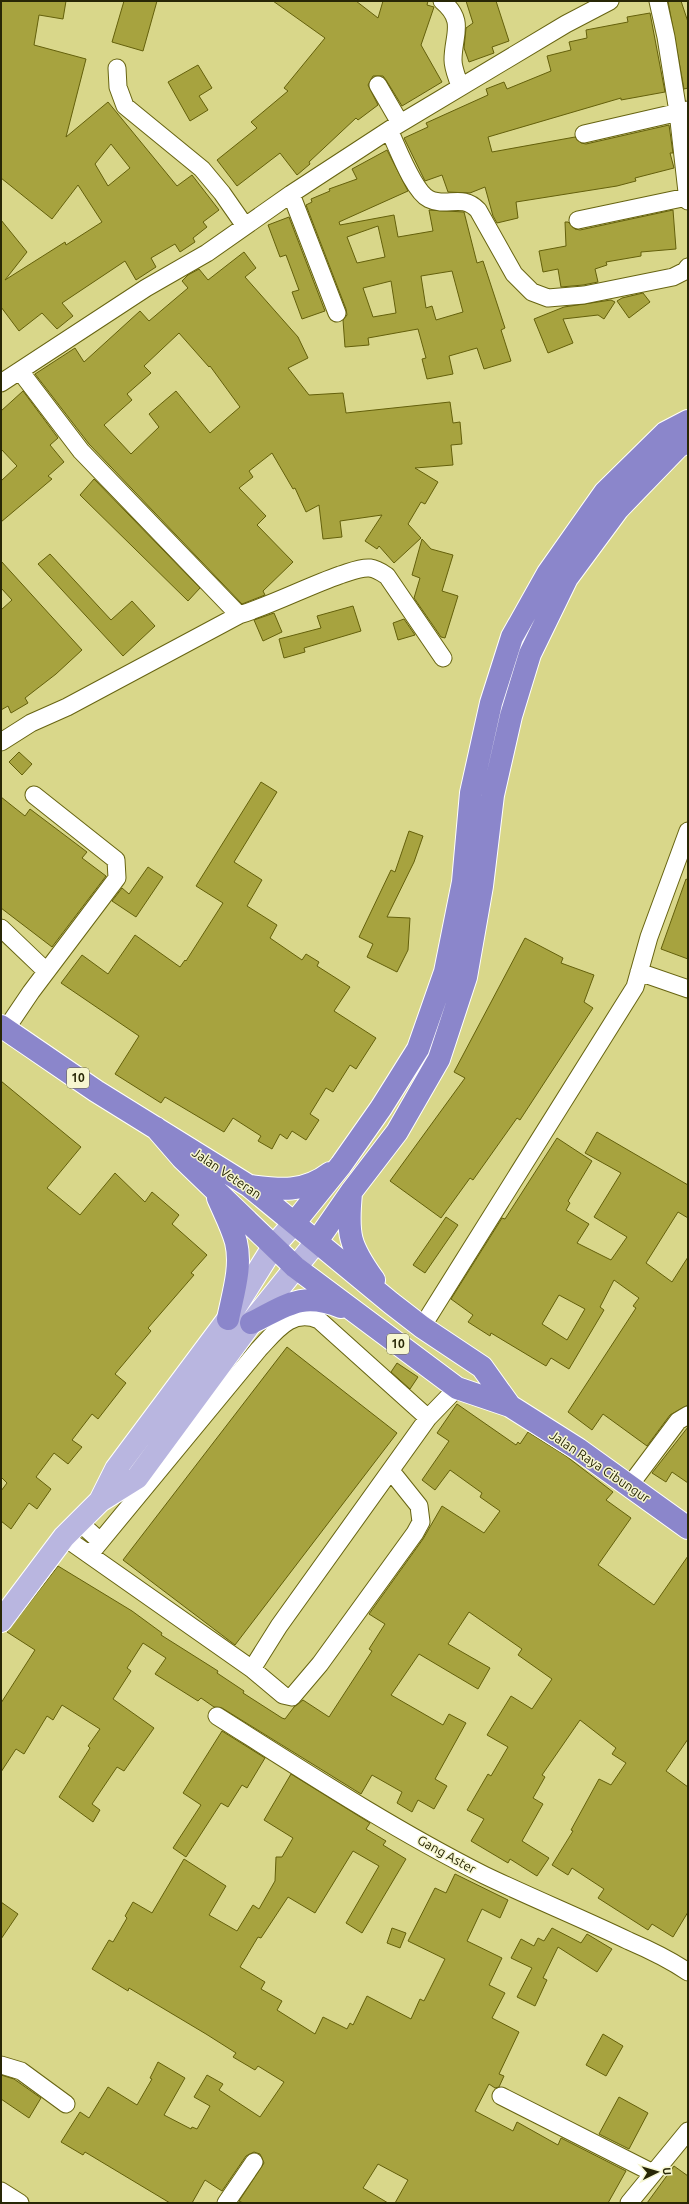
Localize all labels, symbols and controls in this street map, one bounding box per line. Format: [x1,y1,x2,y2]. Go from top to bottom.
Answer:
road number: 10 [67,1068,89,1088]
street label: Jalan Veteran [190,1145,264,1201]
road number: 10 [387,1334,409,1354]
street label: Jalan Raya Cibungur [547,1427,653,1505]
street label: Gang Aster [415,1832,479,1876]
north arrow [637,2152,677,2192]
text: U [661,2167,673,2175]

